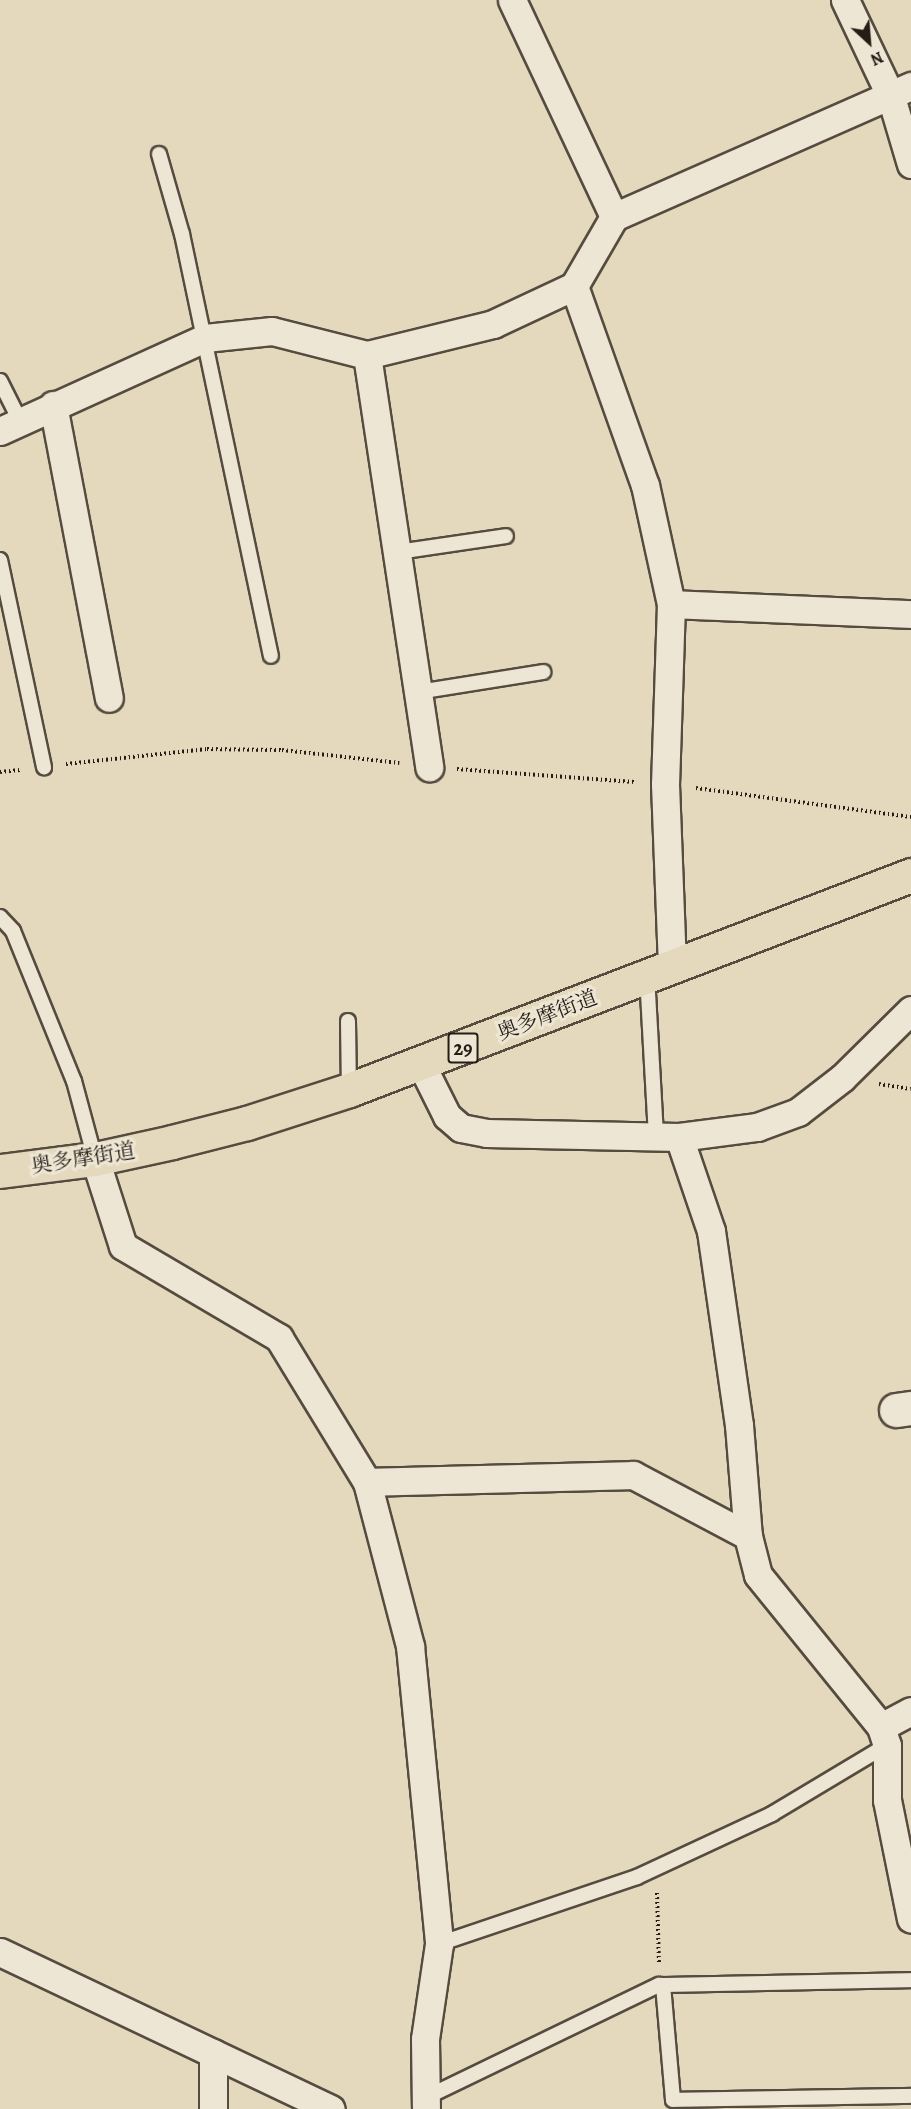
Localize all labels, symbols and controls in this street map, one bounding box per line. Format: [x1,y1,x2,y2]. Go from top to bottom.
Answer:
north arrow [839,12,899,72]
text: N [867,46,887,71]
street label: 奥多摩街道 [493,984,601,1046]
road number: 29 [446,1031,480,1065]
street label: 奥多摩街道 [29,1137,137,1179]

